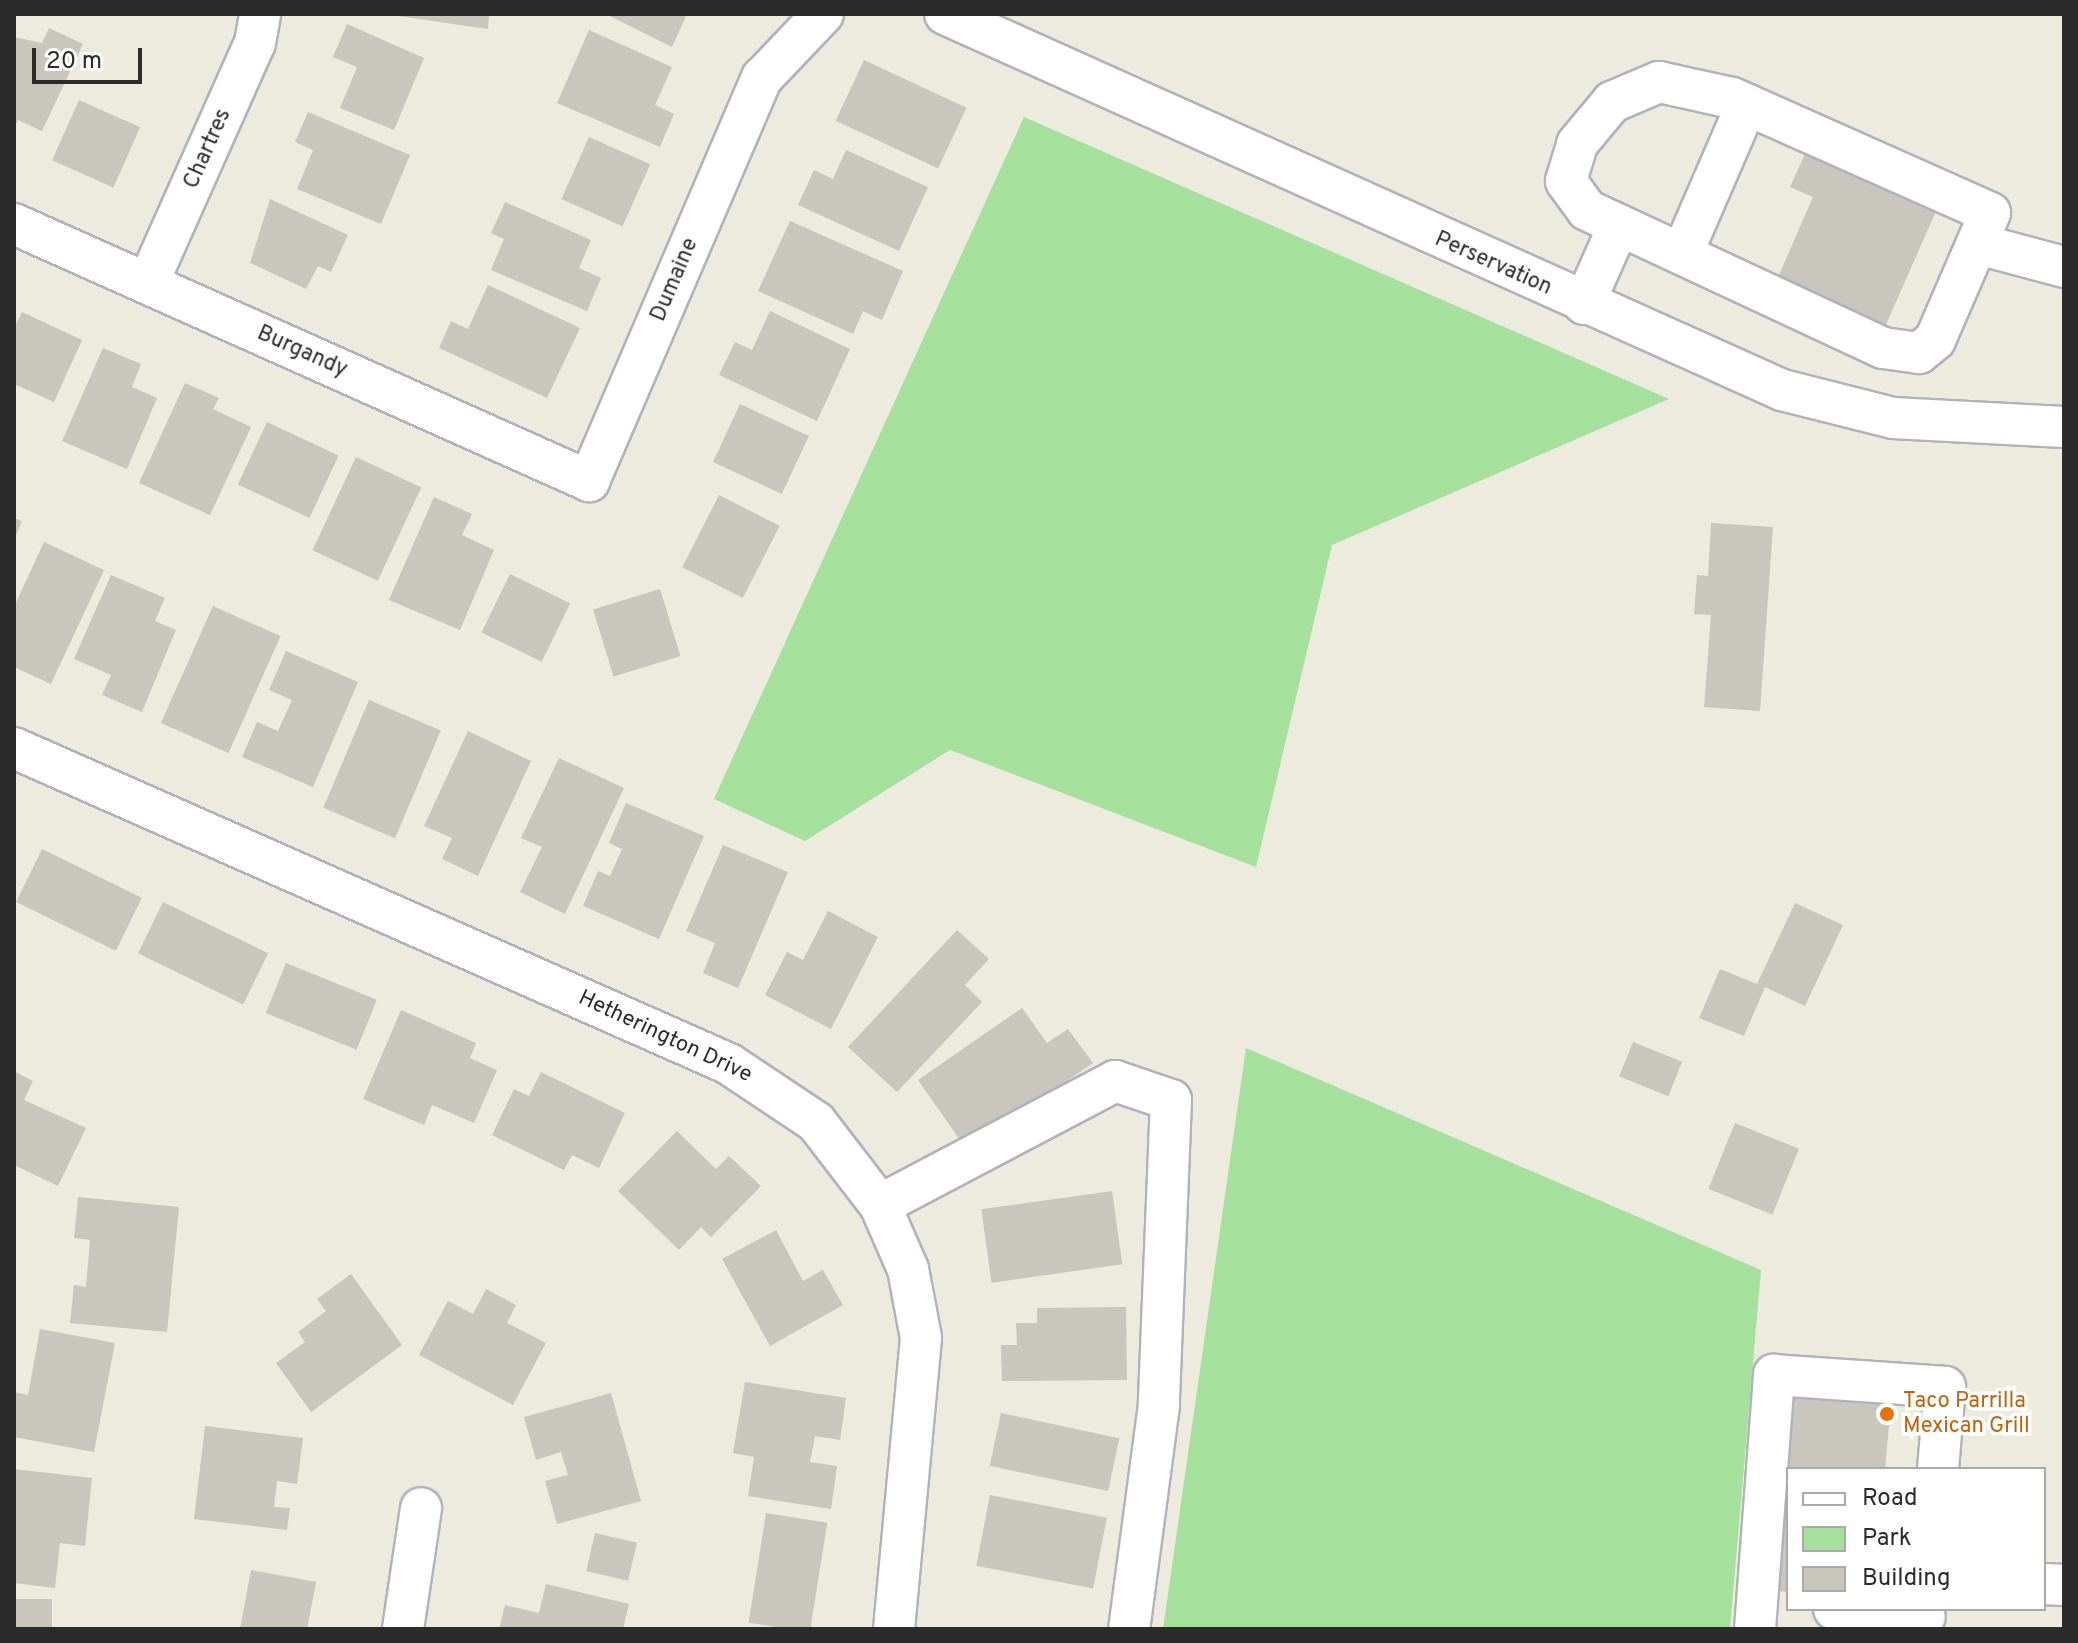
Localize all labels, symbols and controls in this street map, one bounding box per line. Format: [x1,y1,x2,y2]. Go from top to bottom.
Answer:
scale bar [36,32,146,82]
text: 20 m [46,47,102,77]
street label: Chartres [179,105,237,193]
street label: Perservation [1430,226,1556,302]
street label: Dumaine [646,234,704,326]
street label: Burgandy [253,320,351,384]
street label: Hetherington Drive [574,985,756,1089]
place label: Taco Parrilla Mexican Grill [1903,1388,2030,1440]
marker: Taco Parrilla Mexican Grill [1878,1405,1896,1423]
legend [1786,1467,2046,1611]
text: Road [1862,1484,1918,1514]
text: Park [1862,1524,1912,1554]
text: Building [1862,1564,1951,1594]

